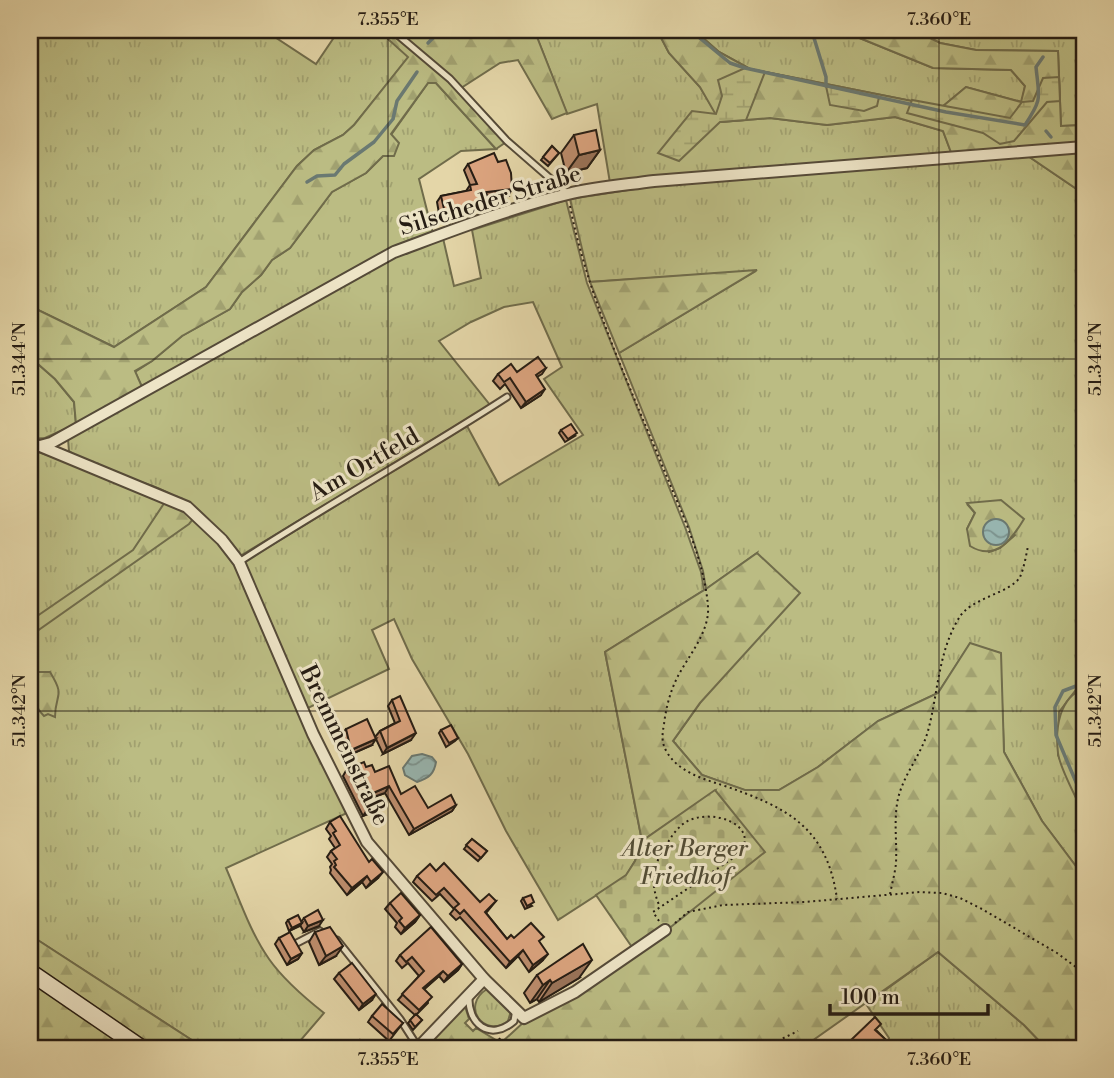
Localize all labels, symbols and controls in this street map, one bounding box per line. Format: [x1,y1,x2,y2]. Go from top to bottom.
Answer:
text: 7.355°E [357,8,419,31]
text: 7.360°E [907,8,971,31]
street label: Silscheder Straße [396,159,585,243]
text: 51.344°N [8,321,31,396]
text: 51.344°N [1084,321,1107,396]
street label: Am Ortfeld [303,421,425,509]
street label: Bremmenstraße [292,659,396,831]
text: 51.342°N [8,674,31,748]
text: 51.342°N [1084,674,1107,748]
park label: Alter Berger Friedhof [619,834,749,892]
scale bar [830,973,988,1017]
text: 100 m [841,985,900,1011]
text: 7.355°E [357,1048,419,1071]
text: 7.360°E [907,1048,971,1071]

